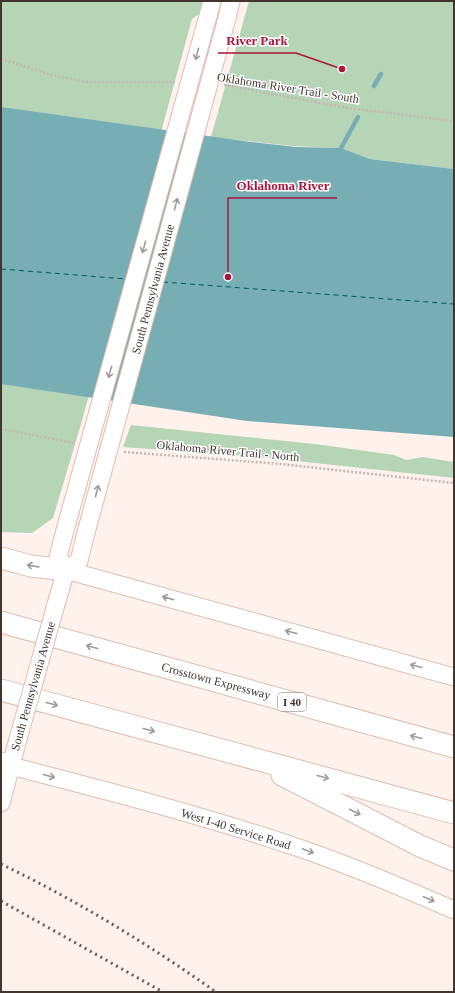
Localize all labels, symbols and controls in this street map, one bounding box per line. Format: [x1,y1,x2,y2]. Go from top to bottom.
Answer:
callout: River Park [218,28,296,53]
text: River Park [226,33,289,48]
one-way arrow [193,47,200,60]
street label: Oklahoma River Trail - South [216,70,360,106]
callout: Oklahoma River [228,173,337,198]
text: Oklahoma River [237,178,330,193]
one-way arrow [173,197,180,210]
street label: South Pennsylvania Avenue [129,223,177,355]
one-way arrow [140,240,147,253]
one-way arrow [105,365,113,378]
street label: Oklahoma River Trail - North [156,438,300,464]
one-way arrow [94,485,102,498]
one-way arrow [27,561,40,569]
one-way arrow [161,594,174,601]
street label: South Pennsylvania Avenue [8,620,58,752]
one-way arrow [285,628,298,635]
one-way arrow [86,643,99,650]
street label: Crosstown Expressway [160,660,272,702]
one-way arrow [410,662,423,669]
road number: I 40 [278,693,306,711]
one-way arrow [45,700,58,708]
one-way arrow [142,727,155,734]
one-way arrow [410,733,423,740]
one-way arrow [42,773,55,780]
one-way arrow [317,774,330,782]
street label: West I-40 Service Road [179,806,293,852]
one-way arrow [348,809,360,817]
one-way arrow [301,848,313,856]
one-way arrow [422,896,434,903]

